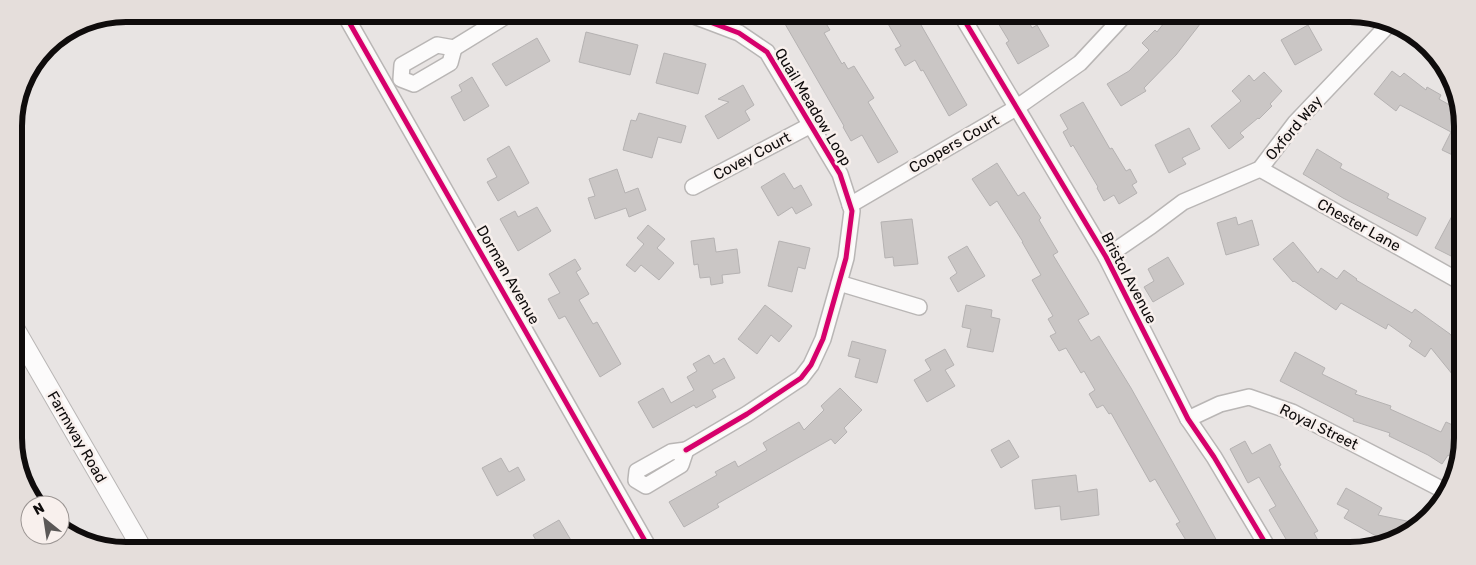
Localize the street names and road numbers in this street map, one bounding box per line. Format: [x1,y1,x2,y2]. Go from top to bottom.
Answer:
street label: Quail Meadow Loop [771,45,855,169]
street label: Oxford Way [1262,92,1326,164]
street label: Coopers Court [906,111,1002,177]
street label: Covey Court [710,128,794,184]
street label: Chester Lane [1314,195,1404,255]
street label: Dorman Avenue [472,222,544,328]
street label: Bristol Avenue [1097,229,1161,327]
street label: Farmway Road [44,388,110,486]
street label: Royal Street [1277,400,1361,454]

